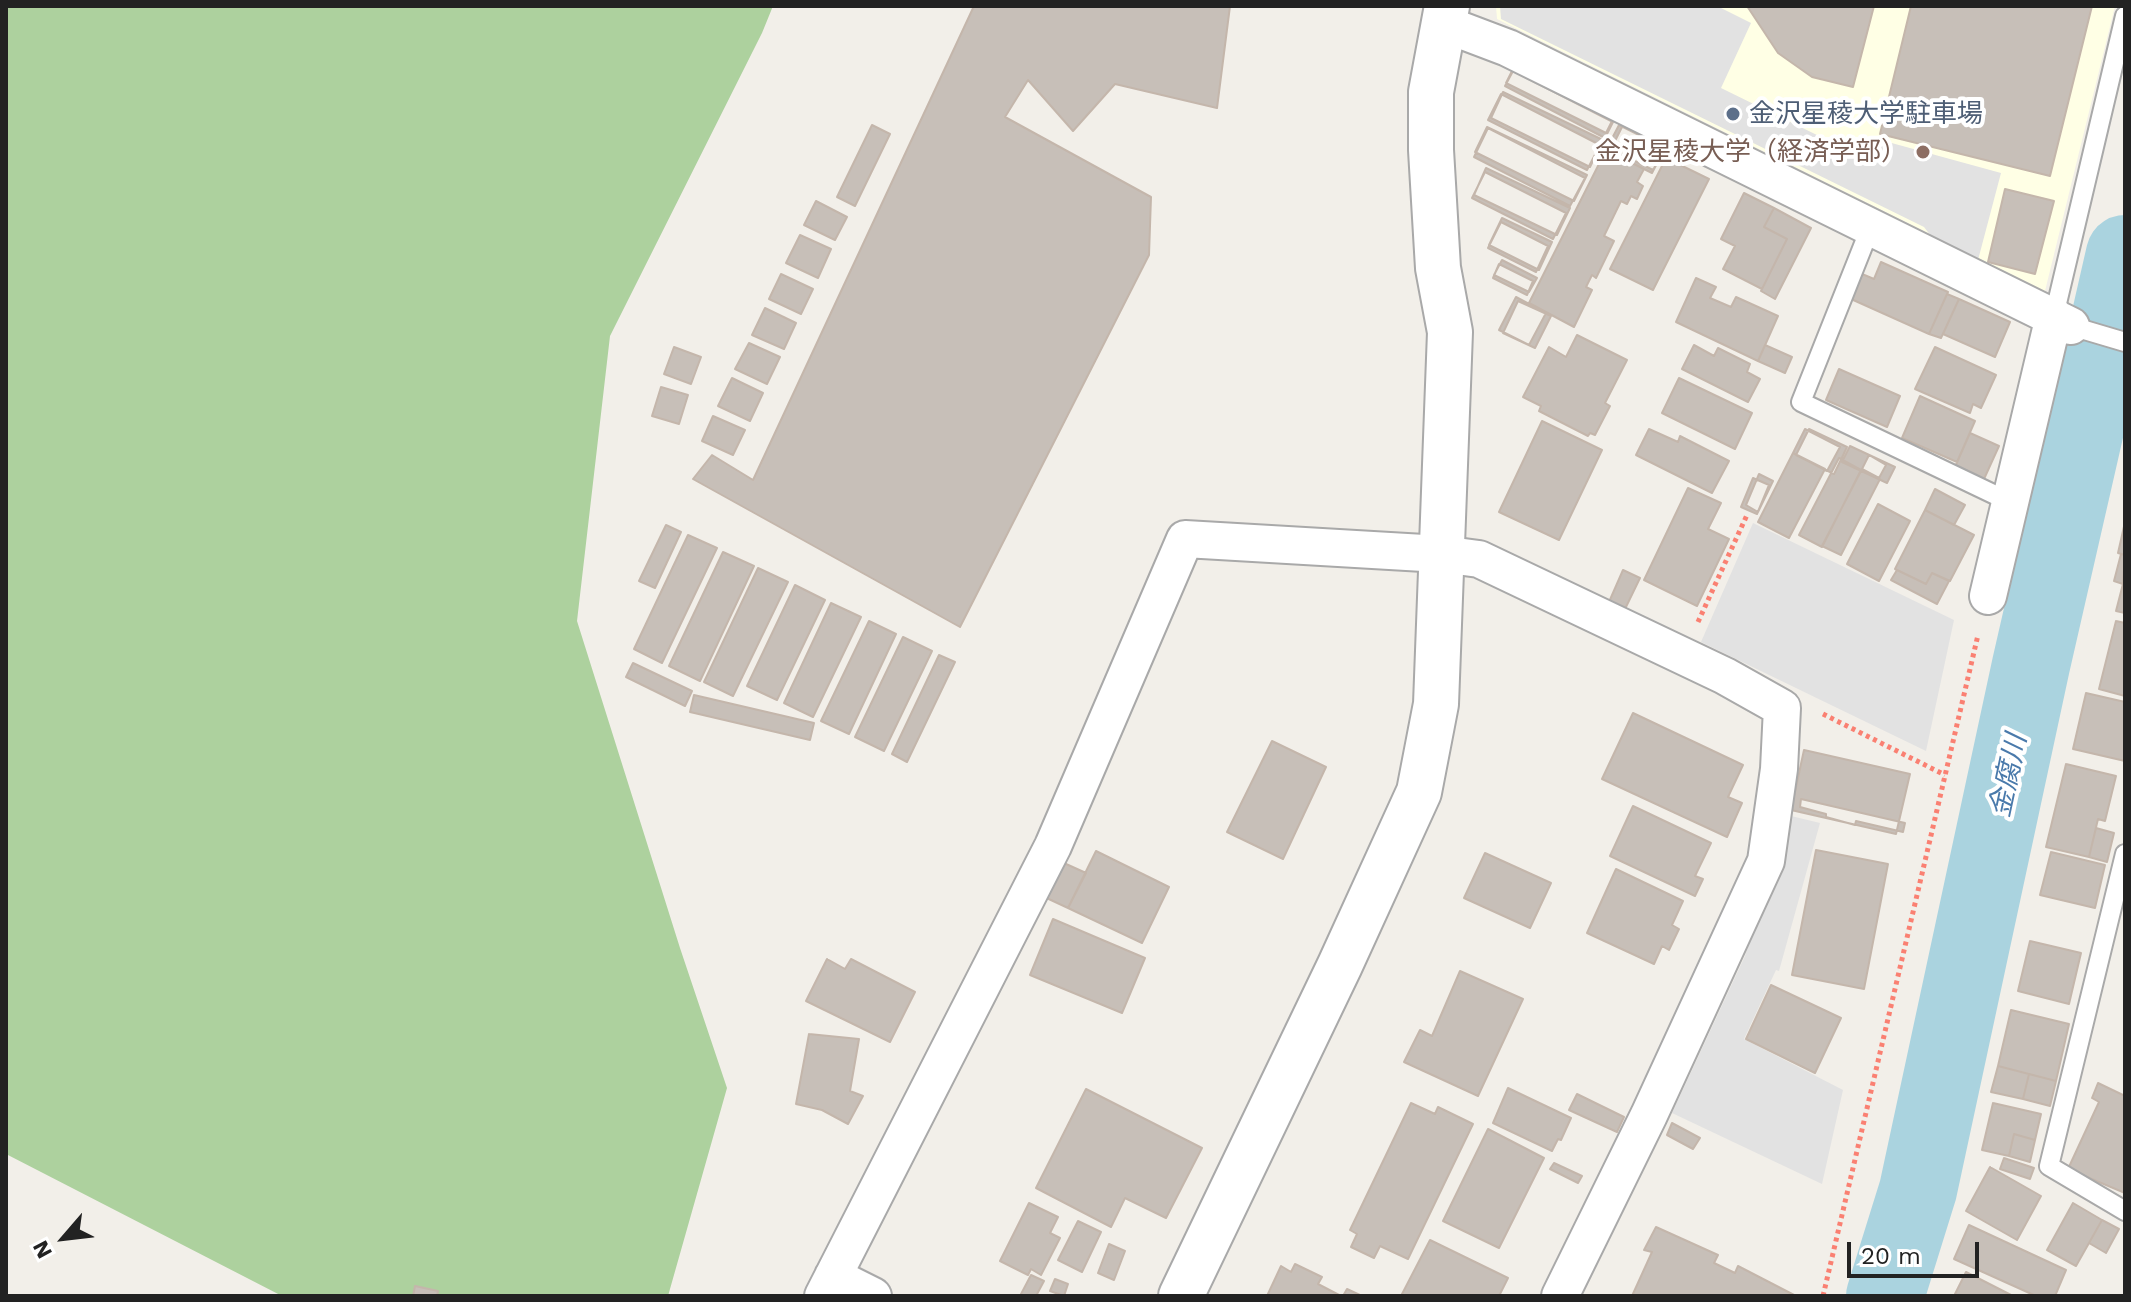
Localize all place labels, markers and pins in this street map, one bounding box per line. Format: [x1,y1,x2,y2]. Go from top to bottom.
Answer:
place label: 金沢星稜大学駐車場 [1749,98,1983,130]
marker: 金沢星稜大学駐車場 [1724,105,1742,123]
place label: 金沢星稜大学（経済学部） [1595,136,1907,168]
marker: 金沢星稜大学（経済学部） [1914,143,1932,161]

